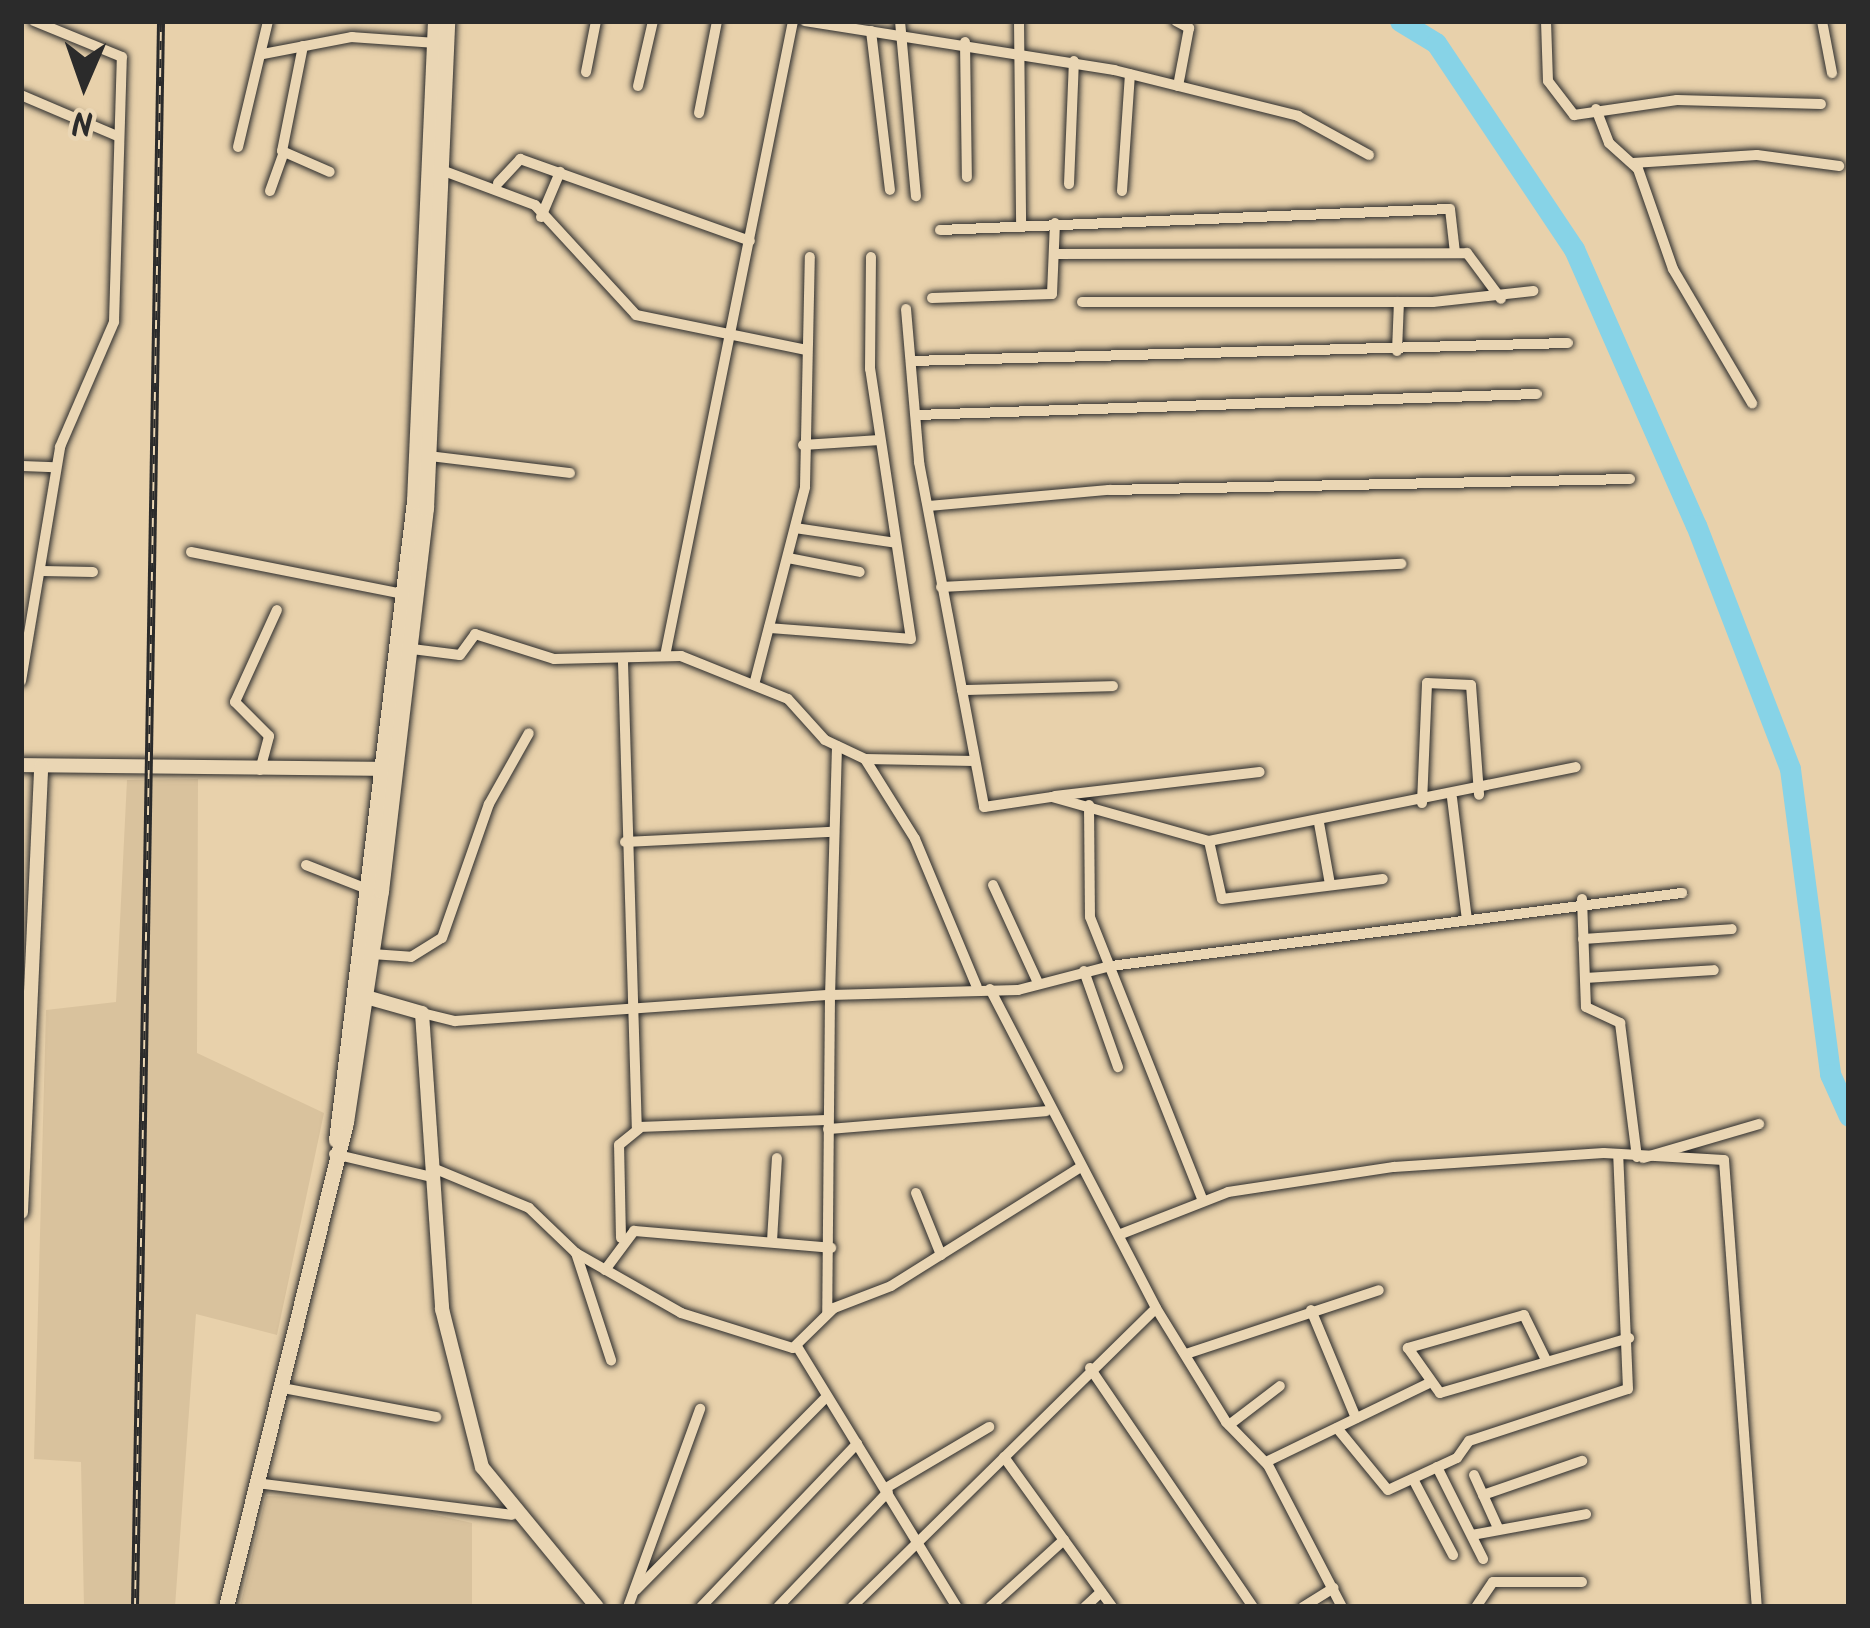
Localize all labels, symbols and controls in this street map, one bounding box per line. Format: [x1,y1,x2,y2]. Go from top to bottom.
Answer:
north arrow [24,24,144,144]
text: N [71,94,94,147]

